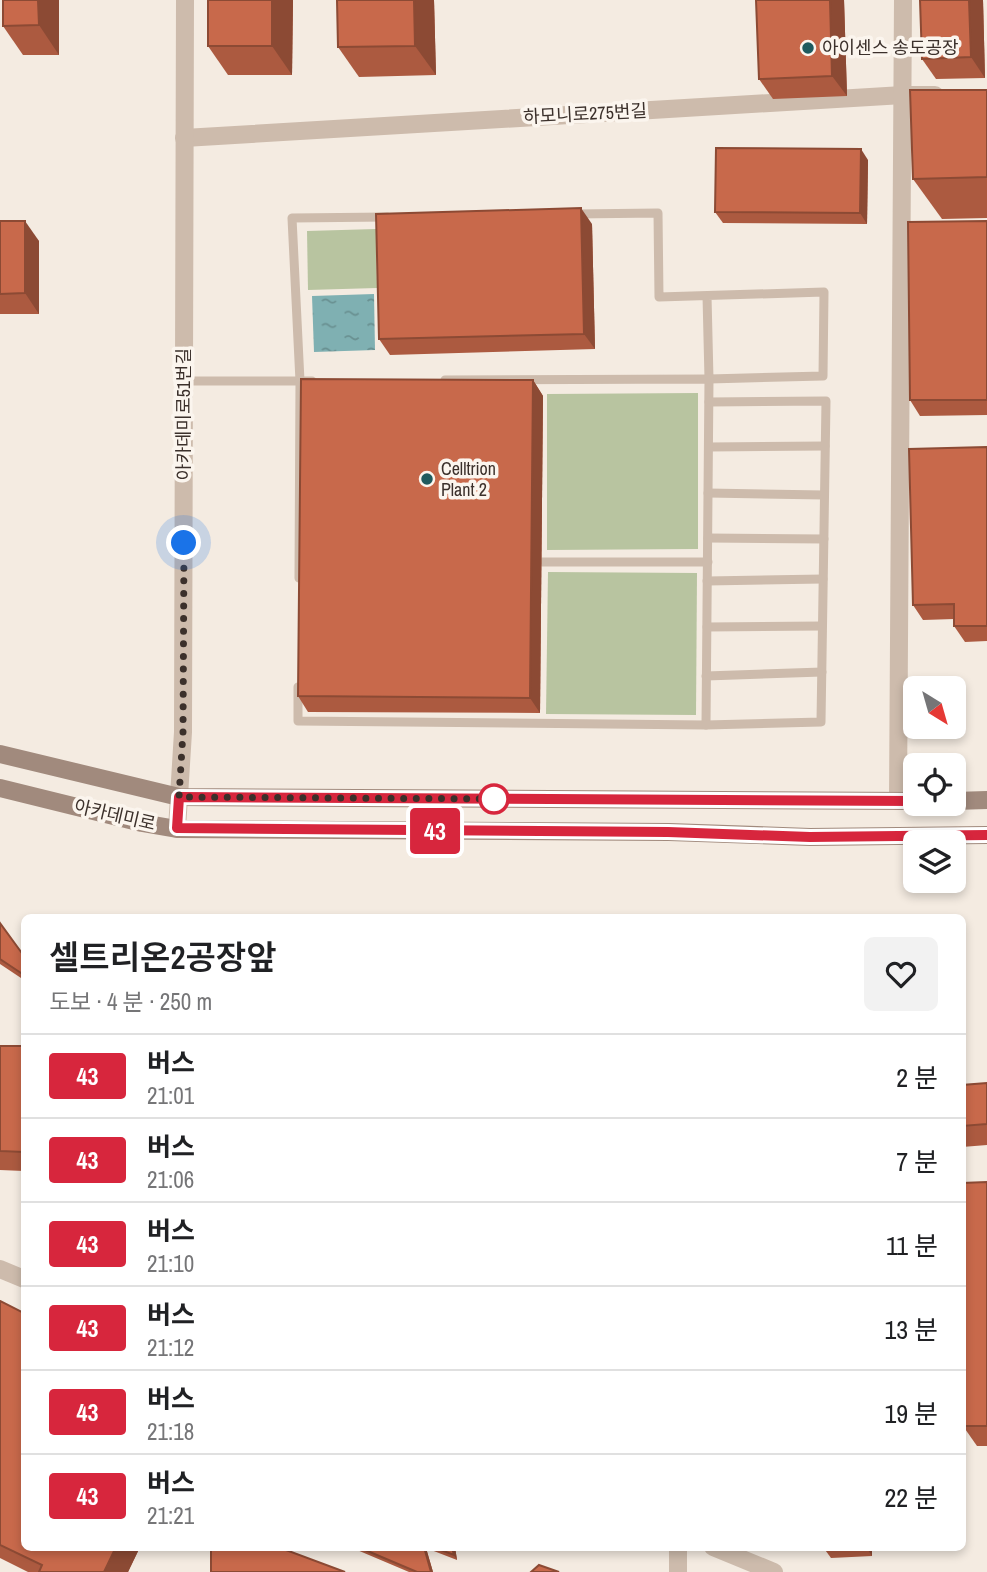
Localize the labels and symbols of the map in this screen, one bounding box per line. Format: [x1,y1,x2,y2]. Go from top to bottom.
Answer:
place label: 아이센스 송도공장 [822,35,959,60]
marker: 아이센스 송도공장 [800,40,816,56]
street label: 하모니로275번길 [522,98,648,129]
street label: 아카데미로51번길 [171,348,196,480]
place label: Celltrion Plant 2 [441,456,496,502]
marker: Celltrion Plant 2 [419,471,435,487]
your location [166,525,201,560]
north arrow [903,676,966,738]
unlabelled marker [479,784,509,814]
street label: 아카데미로 [72,793,158,836]
line badge: 43 [404,808,466,854]

